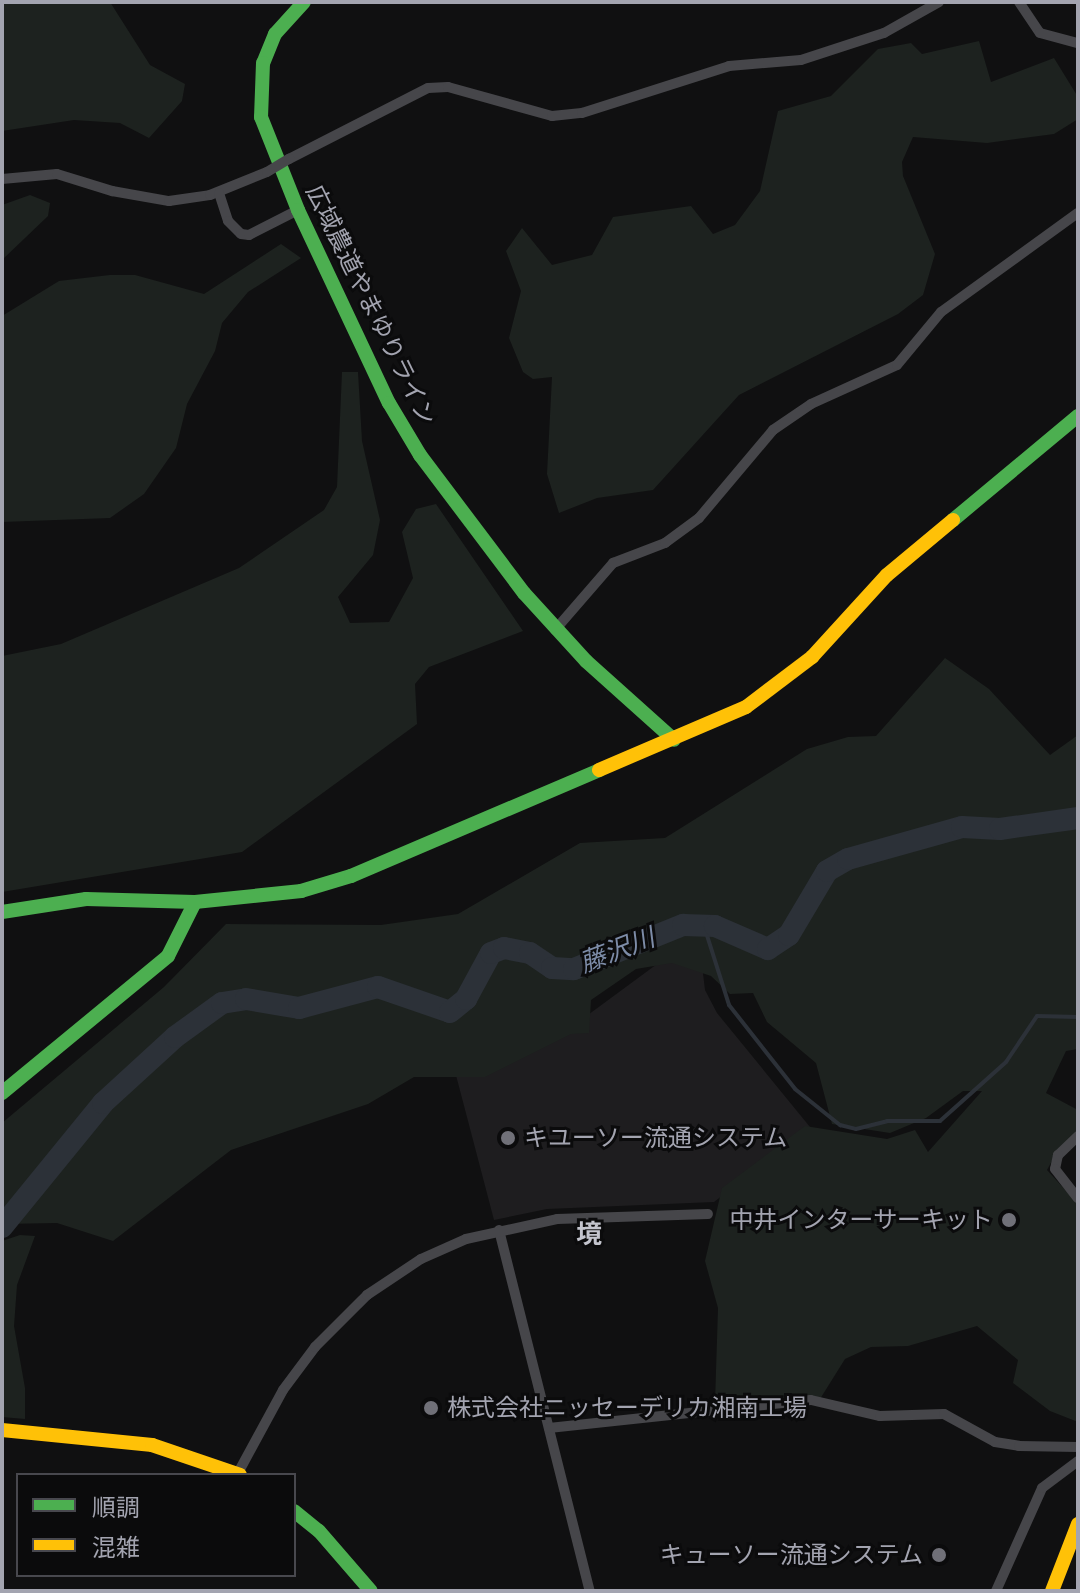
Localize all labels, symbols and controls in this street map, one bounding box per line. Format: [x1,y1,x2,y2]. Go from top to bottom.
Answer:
street label: 広域農道やまゆりライン [300,180,442,430]
water label: 藤沢川 [575,921,659,979]
place label: キユーソー流通システム [524,1124,788,1152]
marker: キユーソー流通システム [499,1129,517,1147]
place label: 中井インターサーキット [729,1206,993,1234]
marker: 中井インターサーキット [1000,1211,1018,1229]
district label: 境 [576,1218,602,1250]
place label: 株式会社ニッセーデリカ湘南工場 [447,1394,807,1422]
marker: 株式会社ニッセーデリカ湘南工場 [422,1399,440,1417]
legend [16,1473,296,1577]
text: 順調 [92,1492,140,1523]
text: 混雑 [92,1532,140,1563]
place label: キューソー流通システム [659,1541,923,1569]
marker: キューソー流通システム [930,1546,948,1564]

